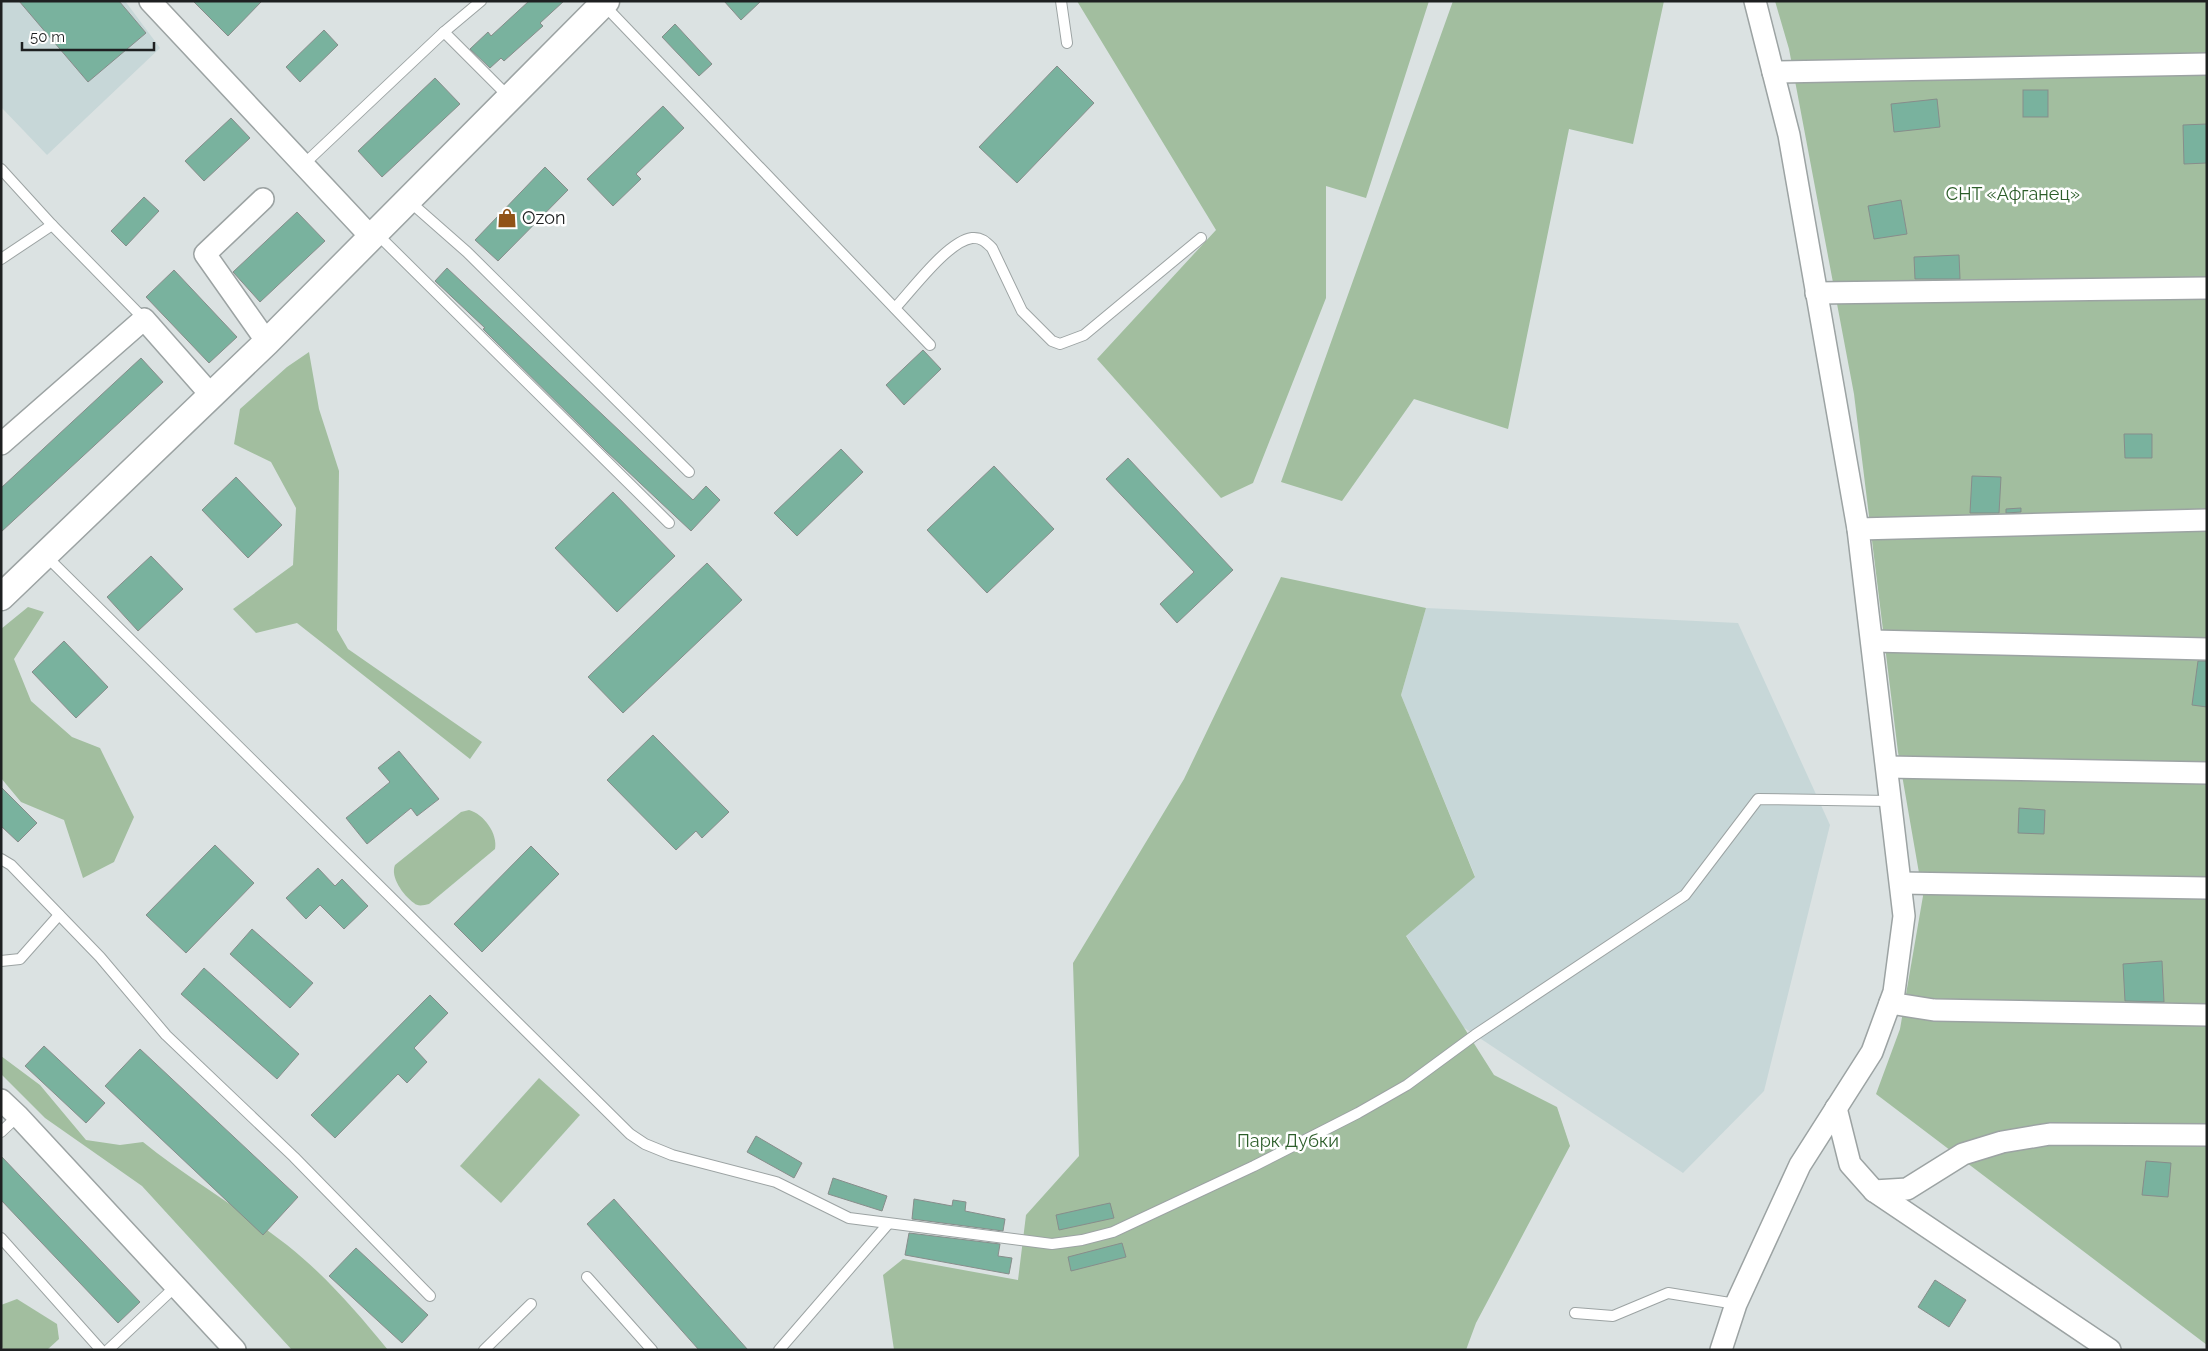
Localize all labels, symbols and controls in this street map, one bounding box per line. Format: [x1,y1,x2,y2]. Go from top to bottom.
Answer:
scale bar [22,20,155,52]
text: 50 m [30,28,65,46]
park label: СНТ «Афганец» [1946,183,2080,204]
shop icon: Ozon [496,207,518,229]
place label: Ozon [522,207,565,228]
park label: Парк Дубки [1237,1130,1339,1151]

